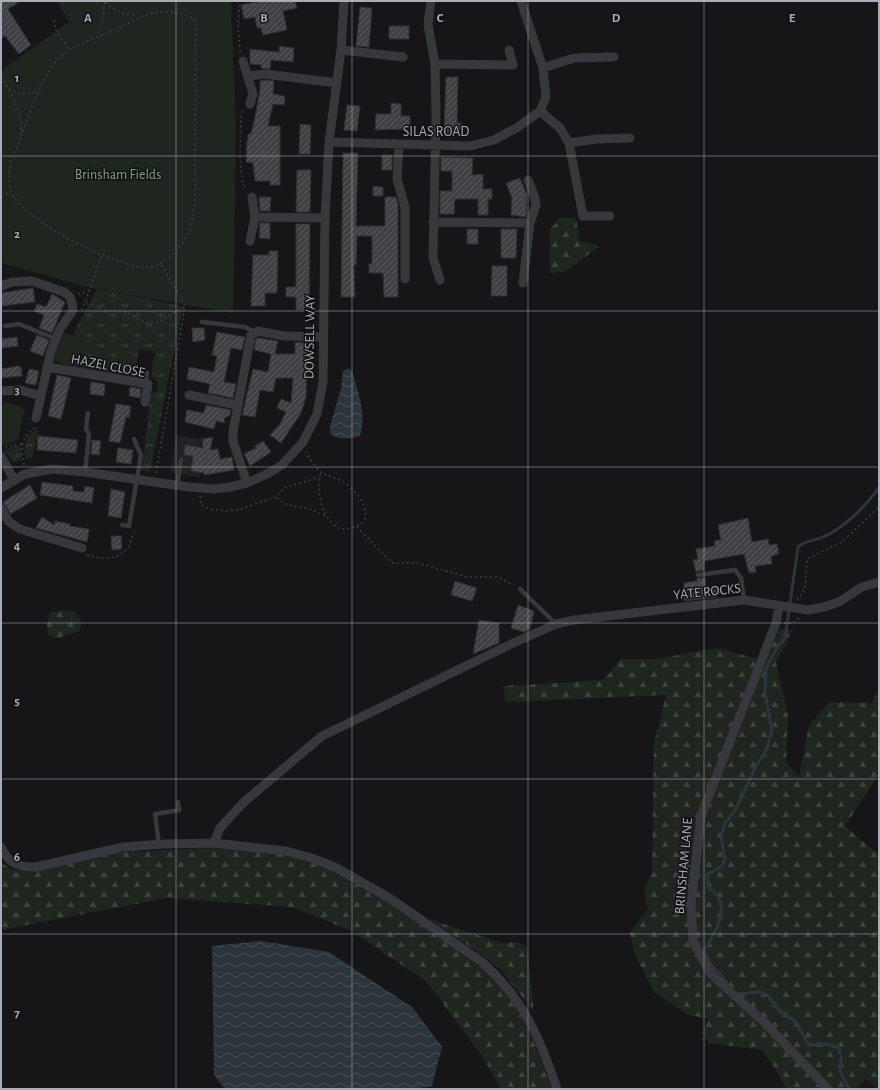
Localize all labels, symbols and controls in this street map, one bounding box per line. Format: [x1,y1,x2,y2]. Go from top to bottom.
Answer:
text: A [84,12,92,25]
text: B [260,12,268,25]
text: C [437,12,444,25]
text: D [612,12,621,25]
text: E [789,12,796,25]
text: 1 [15,72,19,85]
street label: SILAS ROAD [403,125,469,139]
park label: Brinsham Fields [75,168,161,182]
text: 2 [14,228,20,241]
street label: DOWSELL WAY [302,294,318,379]
street label: HAZEL CLOSE [70,352,146,380]
text: 3 [14,384,20,397]
text: 4 [14,540,21,553]
street label: YATE ROCKS [673,581,742,603]
text: 5 [14,695,20,708]
street label: BRINSHAM LANE [673,817,695,915]
text: 6 [14,851,20,864]
text: 7 [14,1007,20,1020]

